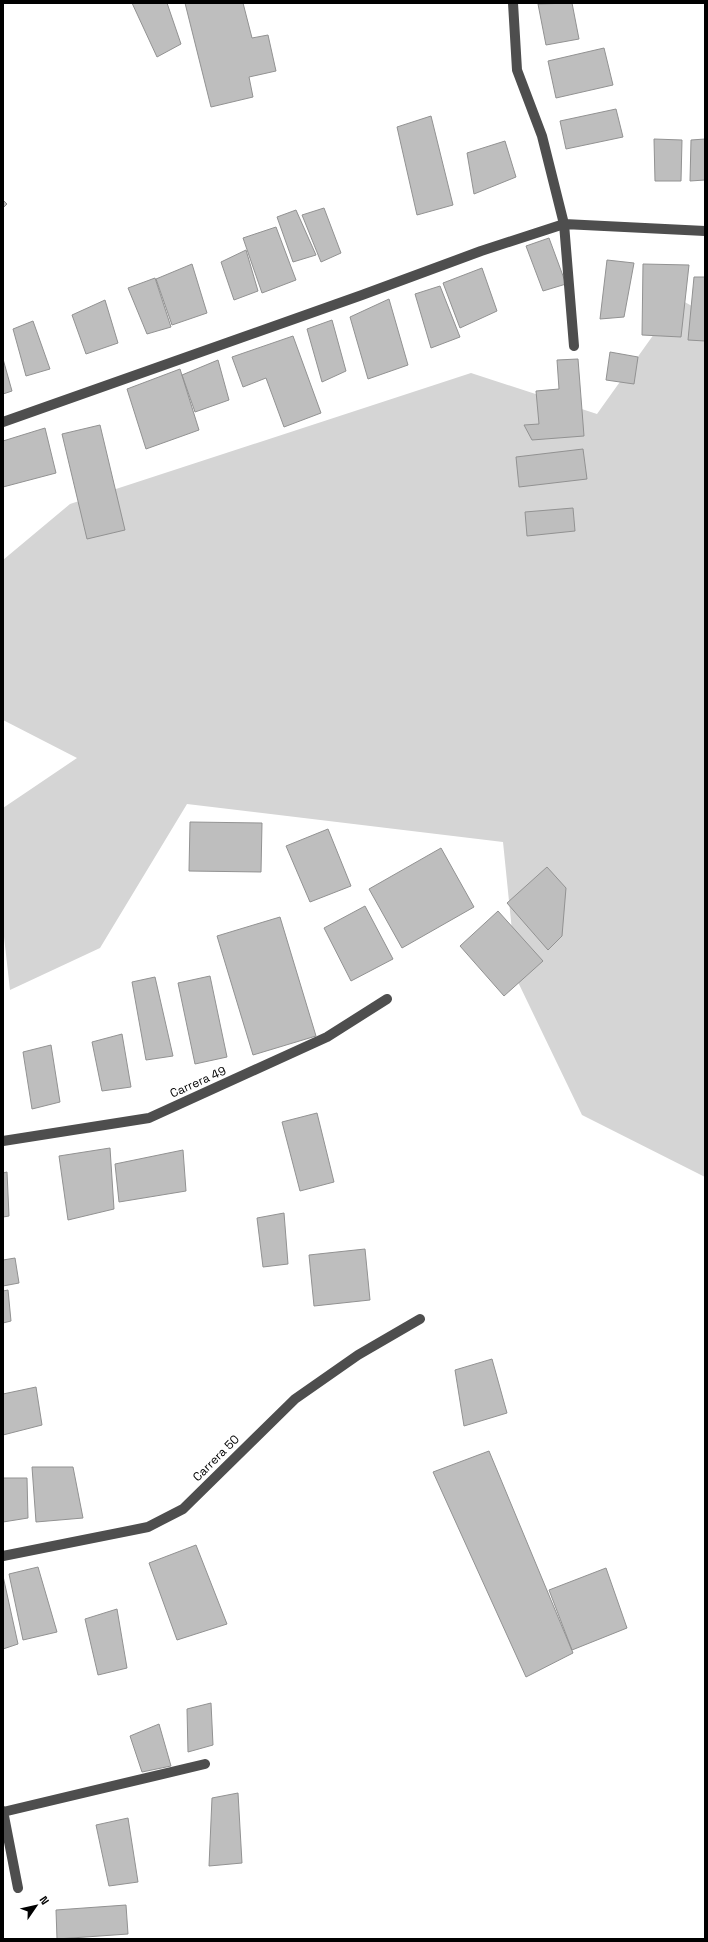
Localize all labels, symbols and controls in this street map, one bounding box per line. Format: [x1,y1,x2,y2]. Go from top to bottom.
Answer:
street label: Carrera 49 [167,1063,229,1101]
street label: Carrera 50 [189,1431,243,1485]
north arrow [16,1886,56,1926]
text: N [36,1893,52,1907]

